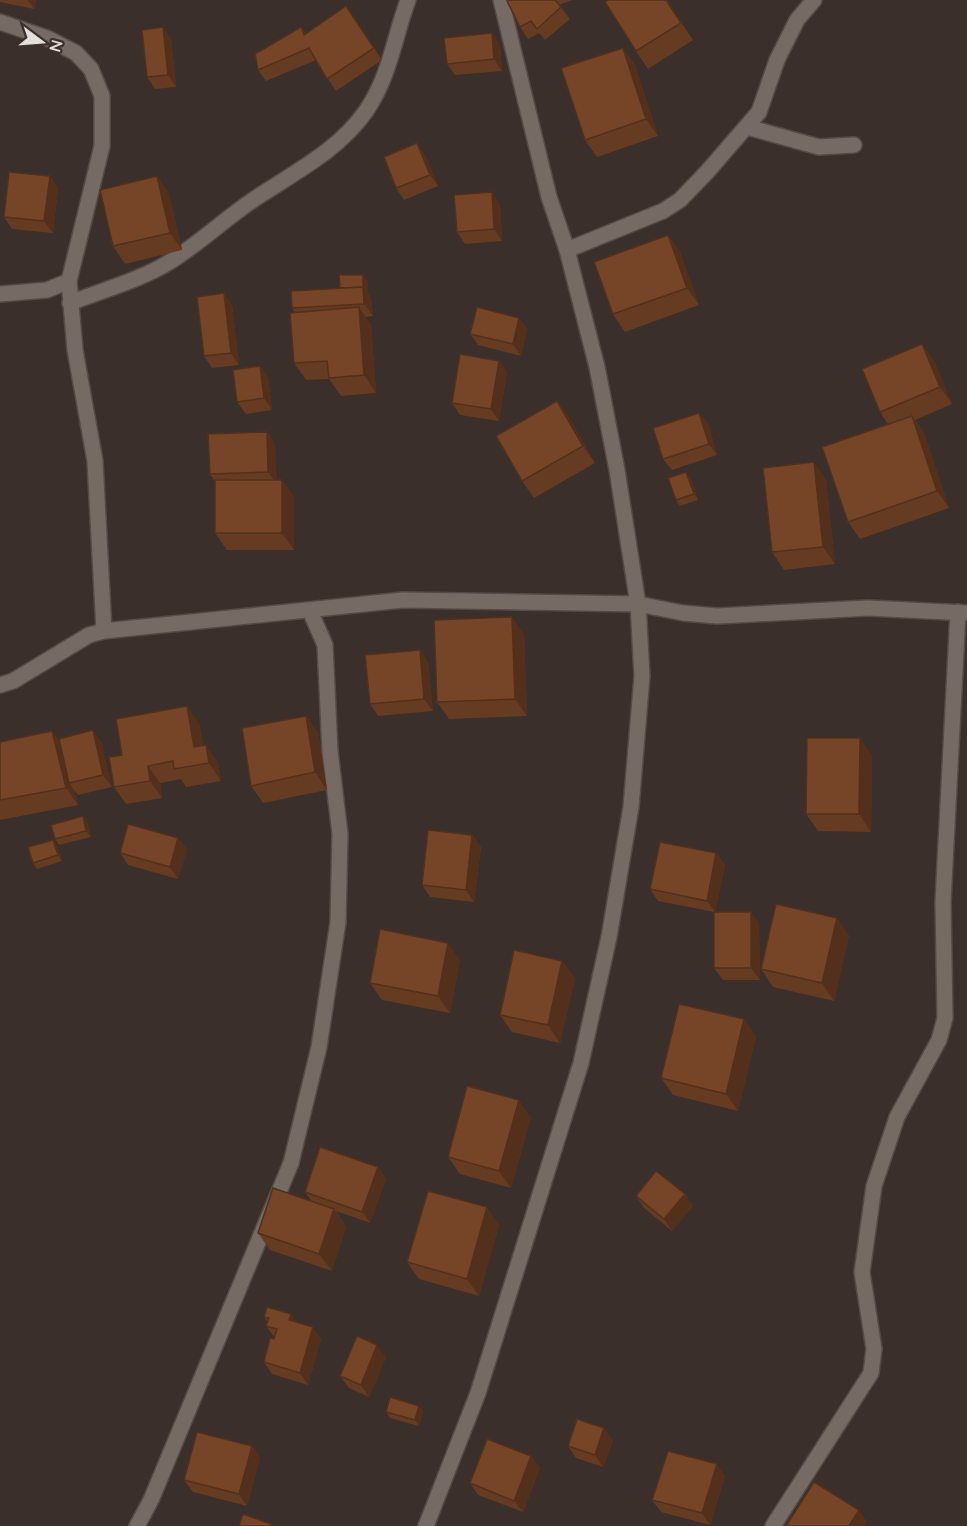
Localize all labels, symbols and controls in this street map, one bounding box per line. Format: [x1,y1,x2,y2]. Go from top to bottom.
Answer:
north arrow [12,12,72,72]
text: N [45,38,68,55]

